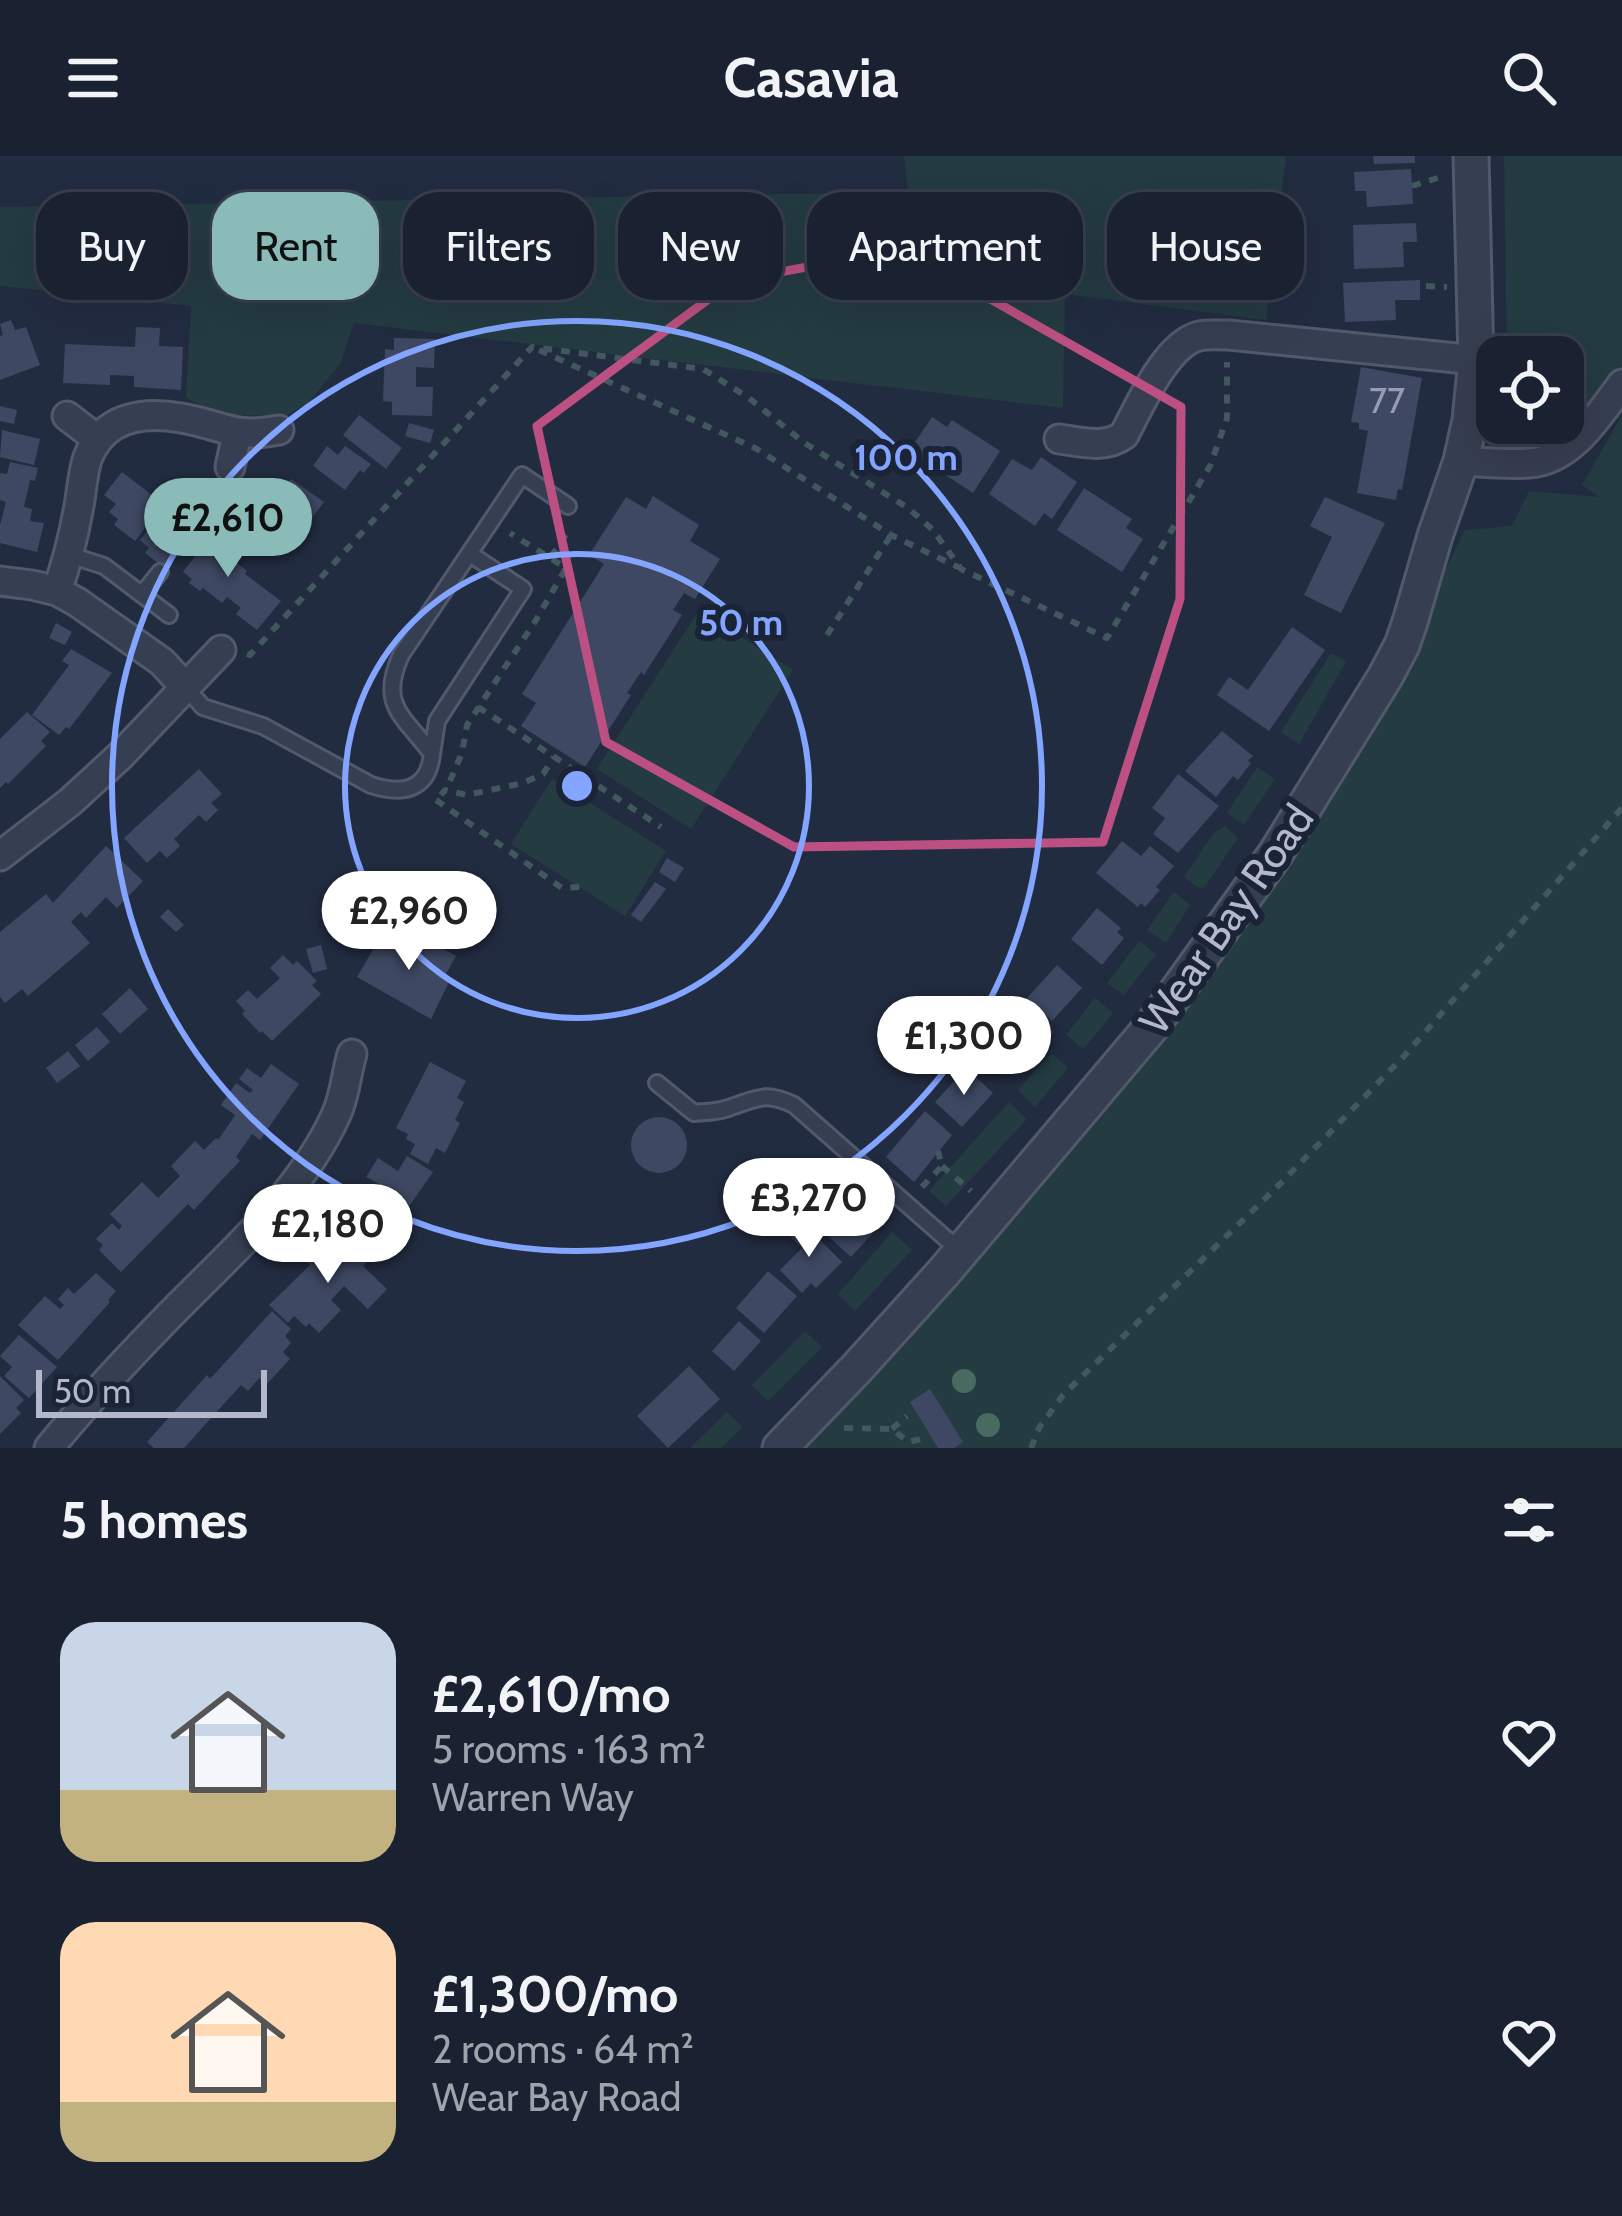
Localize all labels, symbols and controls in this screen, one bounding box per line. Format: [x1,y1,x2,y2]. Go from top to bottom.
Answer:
icon: menu [60,45,126,111]
text: Casavia [723,45,899,111]
icon: search [1496,45,1562,111]
chip: Buy [36,192,188,300]
chip: Rent [212,192,379,300]
chip: Filters [403,192,594,300]
chip: New [618,192,783,300]
chip: Apartment [807,192,1083,300]
chip: House [1107,192,1304,300]
map controls [1476,336,1584,444]
button: locate [1476,336,1584,444]
house number: 77 [1369,378,1405,422]
text: 100 m [854,435,958,479]
pin: £2,610 [130,478,326,580]
text: £2,610 [171,493,285,541]
text: 50 m [699,600,783,644]
centre of rings [556,765,598,807]
street label: Wear Bay Road [1128,794,1324,1044]
pin: £2,960 [311,871,507,973]
text: £2,960 [349,886,469,934]
pin: £1,300 [866,996,1062,1098]
text: £1,300 [904,1011,1024,1059]
pin: £3,270 [711,1158,907,1260]
text: £3,270 [750,1173,868,1221]
pin: £2,180 [230,1184,426,1286]
text: £2,180 [271,1199,385,1247]
scale bar [36,1364,267,1417]
text: 50 m [54,1371,131,1411]
icon: filters [1496,1487,1562,1553]
text: 5 homes [60,1489,248,1551]
text: £2,610/mo [432,1663,671,1725]
icon: home [156,1670,300,1814]
icon: heart [1496,1709,1562,1775]
text: 5 rooms · 163 m² [432,1725,706,1773]
text: Warren Way [432,1773,634,1821]
text: £1,300/mo [432,1963,678,2025]
icon: home [156,1970,300,2114]
icon: heart [1496,2009,1562,2075]
text: 2 rooms · 64 m² [432,2025,694,2073]
text: Wear Bay Road [432,2073,681,2121]

